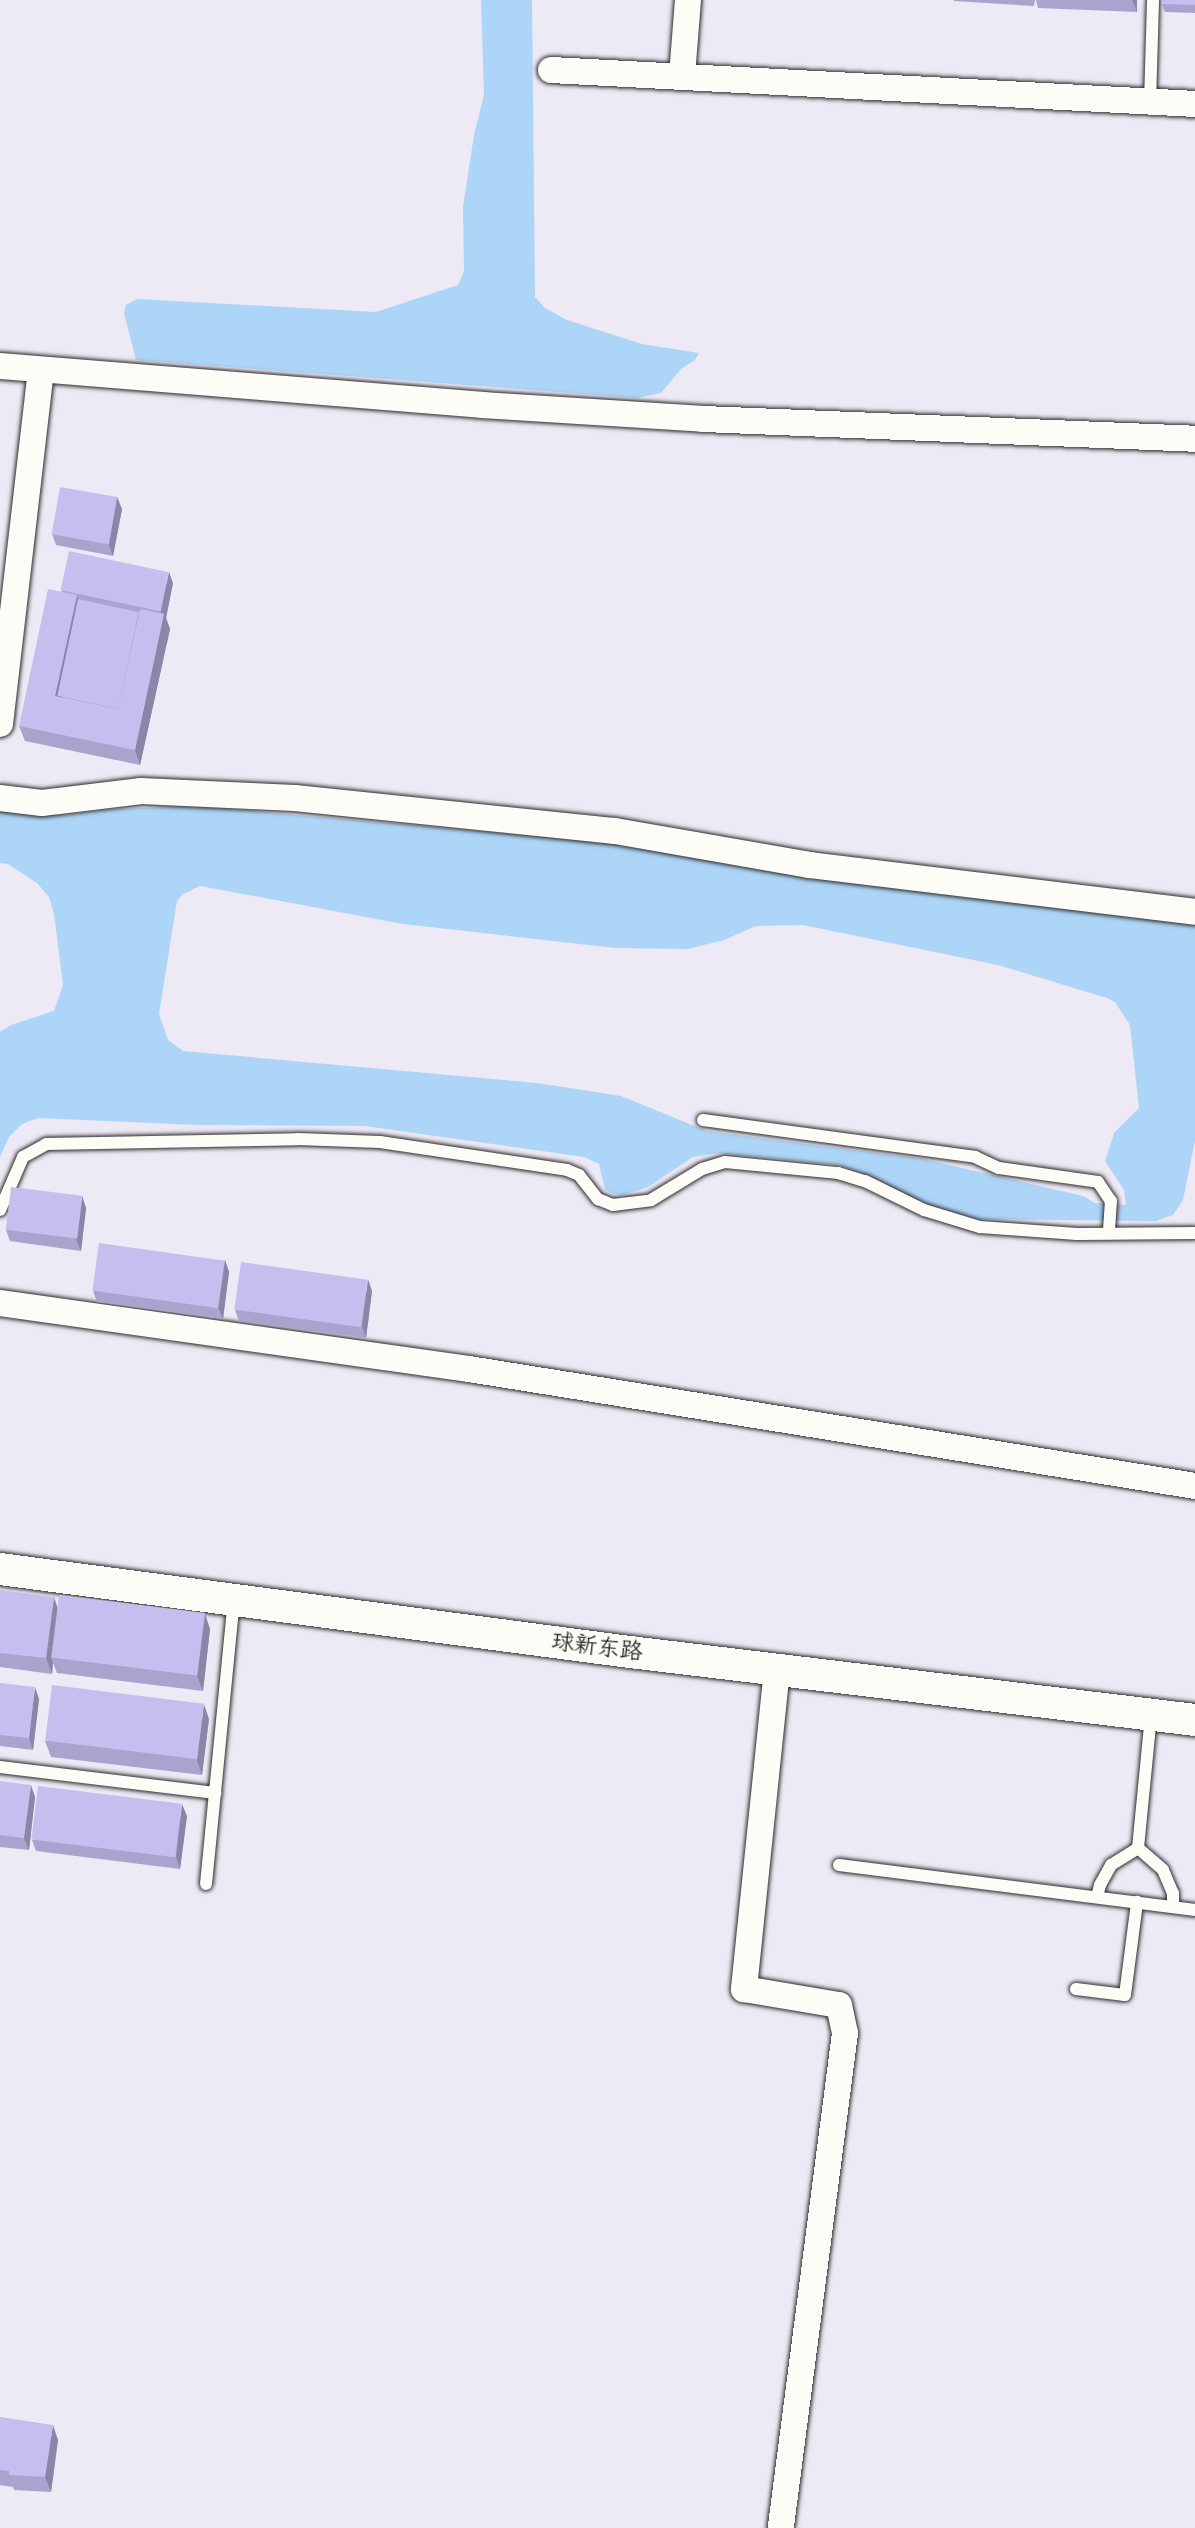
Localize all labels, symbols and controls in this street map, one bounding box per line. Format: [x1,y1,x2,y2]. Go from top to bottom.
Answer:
street label: 球新东路 [550,1629,644,1667]

